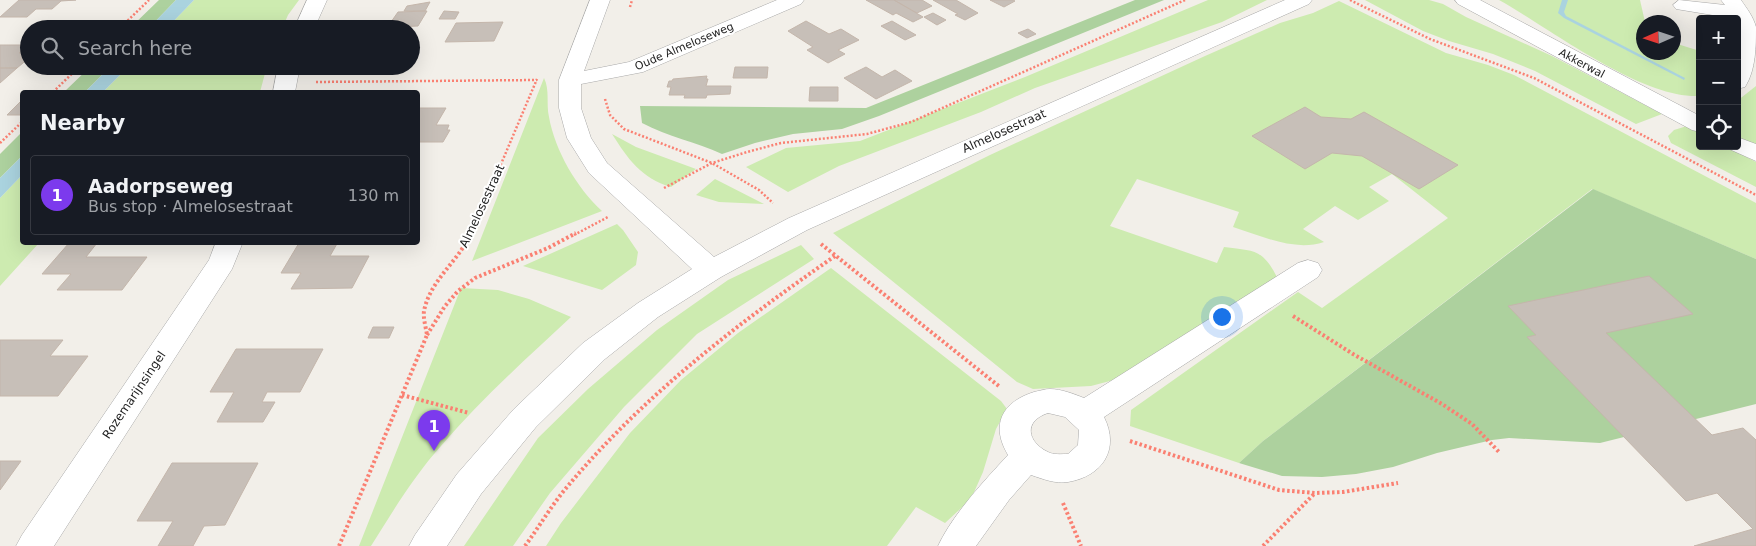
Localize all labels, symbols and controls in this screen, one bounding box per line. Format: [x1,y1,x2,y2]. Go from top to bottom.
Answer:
north arrow [1636,15,1681,60]
map controls [1696,15,1741,150]
button: + [1696,15,1741,60]
search box [20,20,420,75]
street label: Oude Almeloseweg [633,20,736,73]
icon: search [38,34,66,62]
text: Search here [78,37,192,59]
street label: Akkerwal [1557,46,1607,81]
button: − [1696,60,1741,105]
button: locate [1696,105,1741,150]
street label: Almelosestraat [960,106,1048,156]
text: Nearby [40,111,125,135]
street label: Almelosestraat [457,162,508,250]
text: Aadorpseweg [88,175,233,197]
text: 1 [51,186,63,205]
text: 130 m [348,186,399,205]
text: Bus stop · Almelosestraat [88,197,293,216]
your location [1209,304,1235,330]
street label: Rozemarijnsingel [100,349,168,441]
pin: 1 [418,410,450,451]

